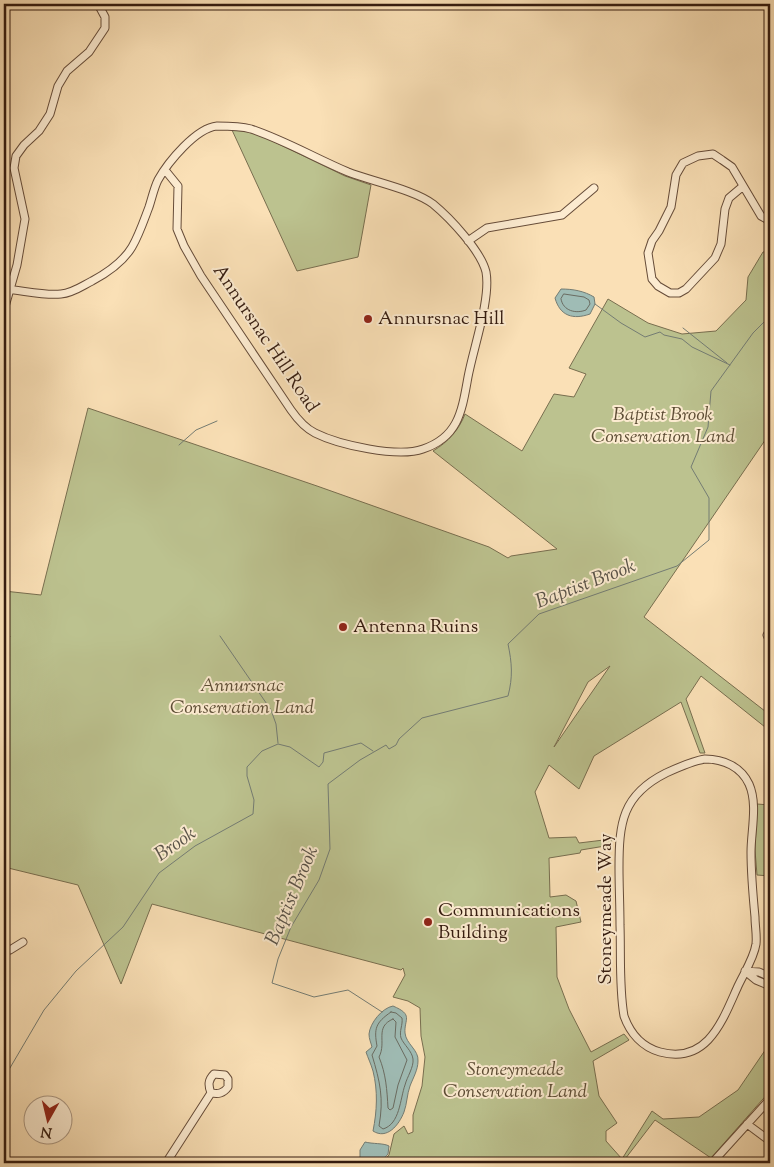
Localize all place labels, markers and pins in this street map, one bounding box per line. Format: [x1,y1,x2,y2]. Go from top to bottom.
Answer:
place label: Annursnac Hill [378,306,505,333]
marker: Annursnac Hill [362,313,374,325]
place label: Antenna Ruins [353,614,478,641]
marker: Antenna Ruins [337,621,349,633]
place label: Communications Building [438,898,580,947]
marker: Communications Building [422,916,434,928]

